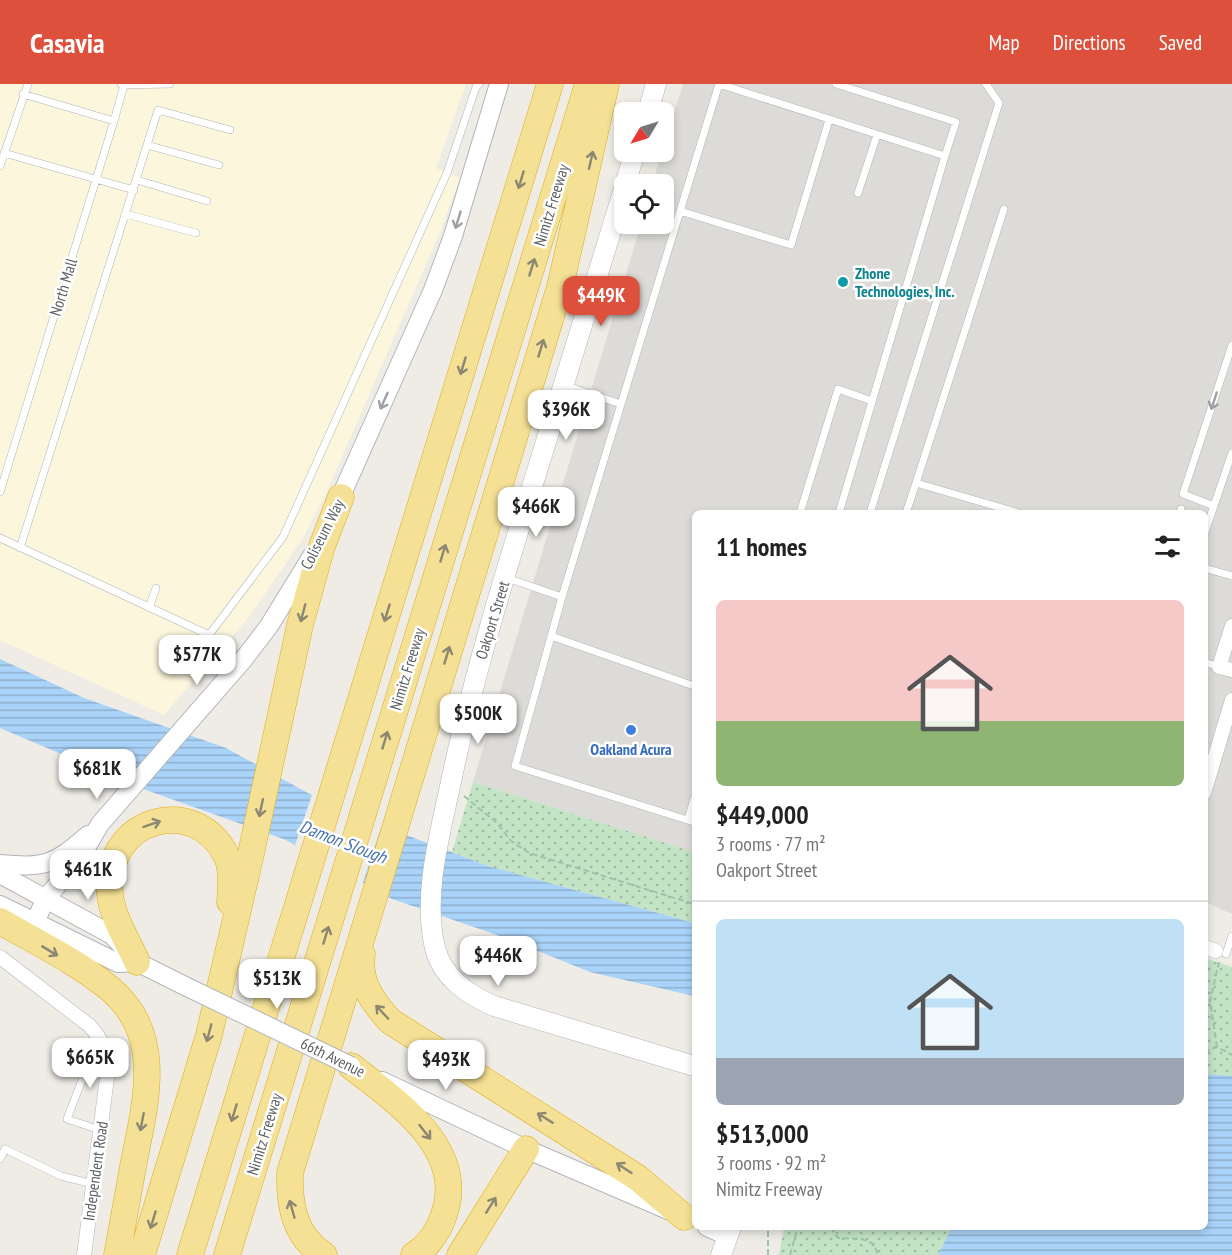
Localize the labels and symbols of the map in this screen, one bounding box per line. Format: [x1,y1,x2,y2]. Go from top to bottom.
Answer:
north arrow [614,102,674,162]
one-way arrow [585,150,597,169]
street label: Nimitz Freeway [529,161,573,249]
one-way arrow [515,170,526,189]
one-way arrow [452,210,463,229]
street label: North Mall [45,256,81,318]
one-way arrow [527,258,538,277]
place label: Zhone Technologies, Inc. [855,263,955,301]
marker: Zhone Technologies, Inc. [836,275,850,289]
pin: $449K [559,276,643,327]
one-way arrow [536,339,547,358]
one-way arrow [457,356,468,375]
pin: $396K [524,390,608,441]
one-way arrow [378,391,389,409]
one-way arrow [1207,391,1218,410]
pin: $466K [494,487,578,538]
street label: Coliseum Way [296,496,348,572]
one-way arrow [438,544,449,563]
street label: Oakport Street [471,578,514,662]
one-way arrow [297,603,309,622]
one-way arrow [381,603,392,622]
street label: Nimitz Freeway [385,625,429,713]
pin: $577K [155,635,239,686]
one-way arrow [442,646,453,665]
pin: $500K [436,694,520,745]
marker: Oakland Acura [624,723,638,737]
one-way arrow [380,731,391,750]
place label: Oakland Acura [590,739,672,759]
pin: $681K [55,749,139,800]
one-way arrow [255,798,266,817]
water label: Damon Slough [297,814,391,869]
one-way arrow [142,817,161,828]
pin: $461K [46,850,130,901]
one-way arrow [321,926,332,945]
pin: $446K [456,936,540,987]
one-way arrow [41,945,58,957]
pin: $513K [235,959,319,1010]
one-way arrow [375,1005,389,1020]
one-way arrow [203,1023,214,1042]
street label: 66th Avenue [297,1033,369,1081]
pin: $665K [48,1038,132,1089]
pin: $493K [404,1040,488,1091]
street label: Nimitz Freeway [242,1090,286,1178]
one-way arrow [228,1103,239,1122]
one-way arrow [136,1111,147,1131]
one-way arrow [537,1112,554,1124]
street label: Independent Road [78,1120,112,1222]
one-way arrow [419,1124,432,1140]
one-way arrow [616,1162,633,1174]
one-way arrow [485,1197,498,1214]
one-way arrow [286,1200,297,1219]
one-way arrow [147,1210,158,1229]

